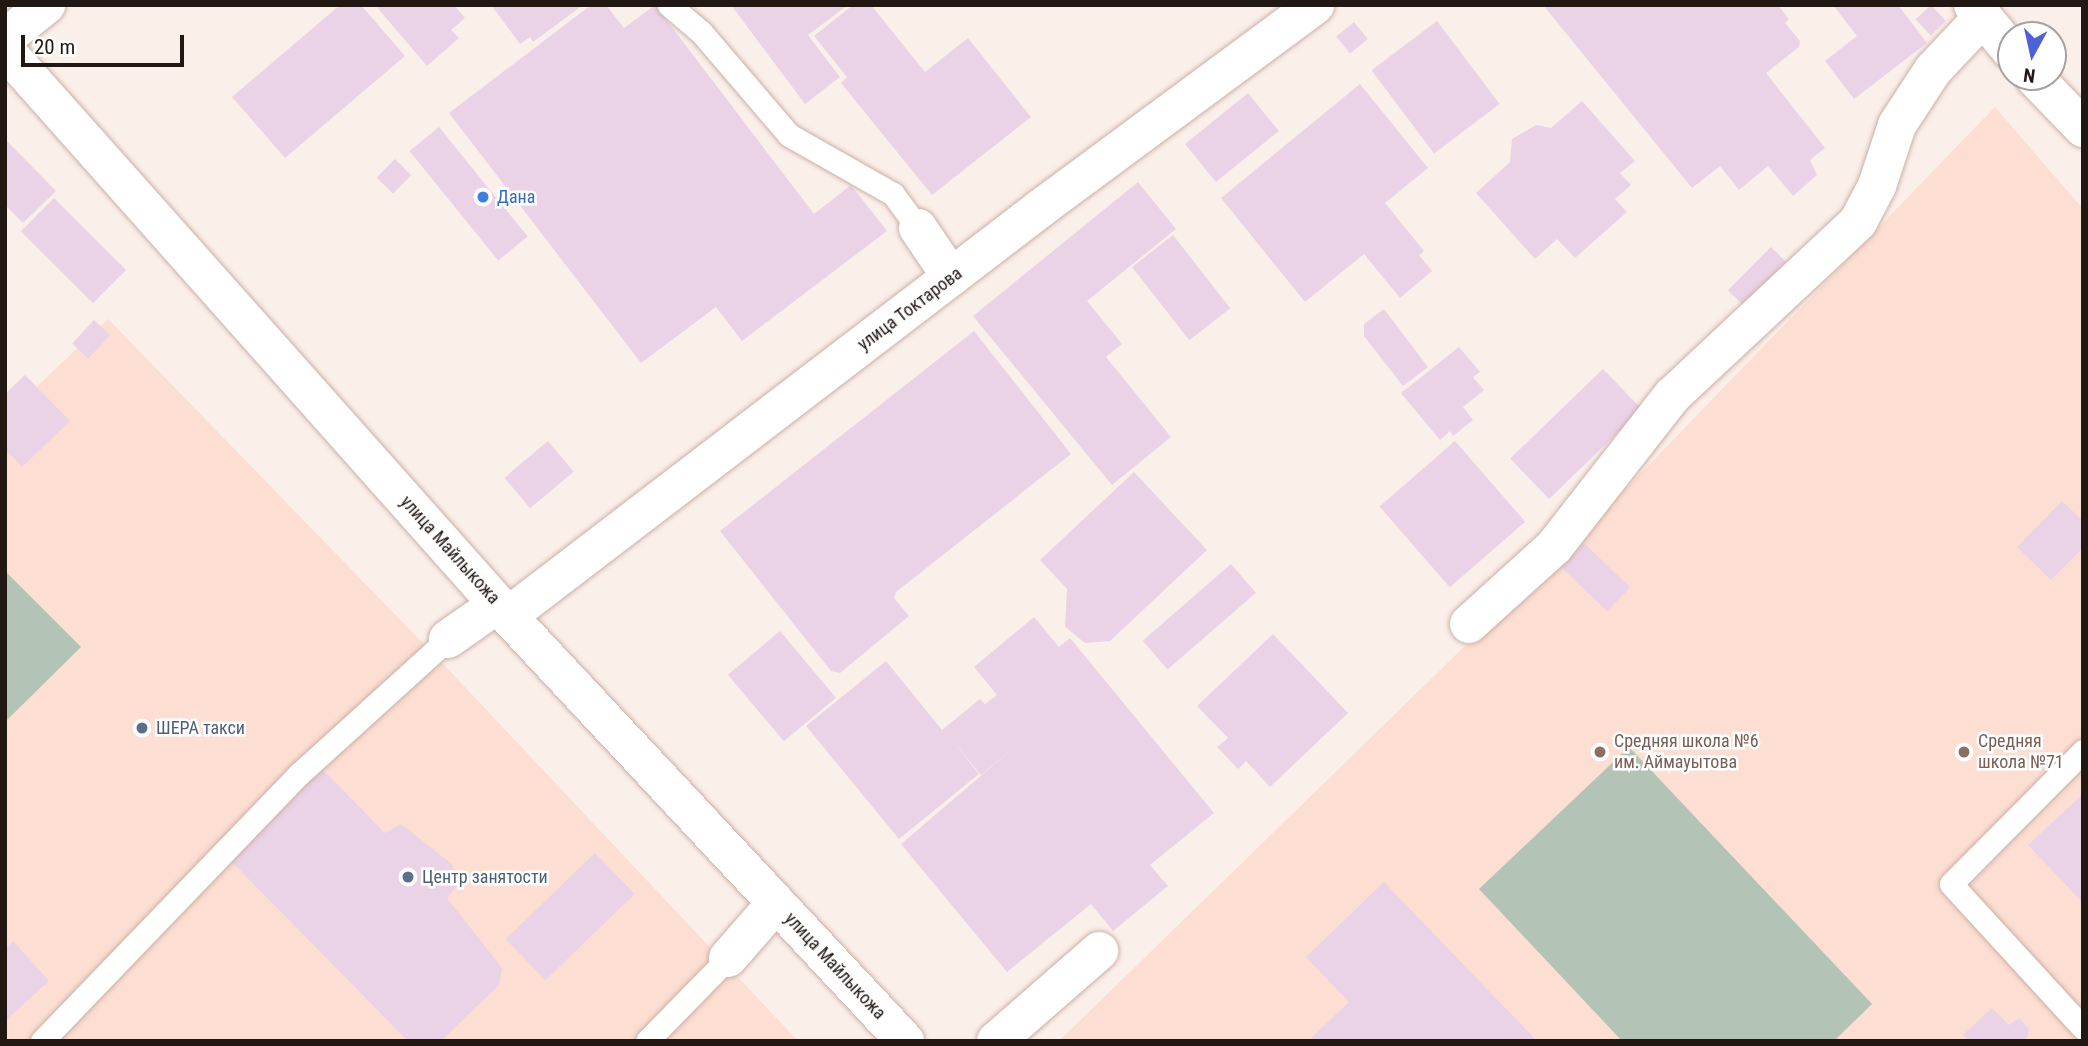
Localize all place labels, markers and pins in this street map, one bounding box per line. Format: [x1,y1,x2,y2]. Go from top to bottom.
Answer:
place label: Дана [497,186,535,208]
marker: Дана [475,189,491,205]
place label: ШЕРА такси [156,717,245,739]
marker: ШЕРА такси [134,720,150,736]
place label: Средняя школа №6 им. Аймауытова [1614,731,1759,774]
place label: Средняя школа №71 [1978,731,2064,774]
marker: Средняя школа №6 им. Аймауытова [1592,744,1608,760]
marker: Средняя школа №71 [1956,744,1972,760]
place label: Центр занятости [422,866,548,888]
marker: Центр занятости [400,869,416,885]

